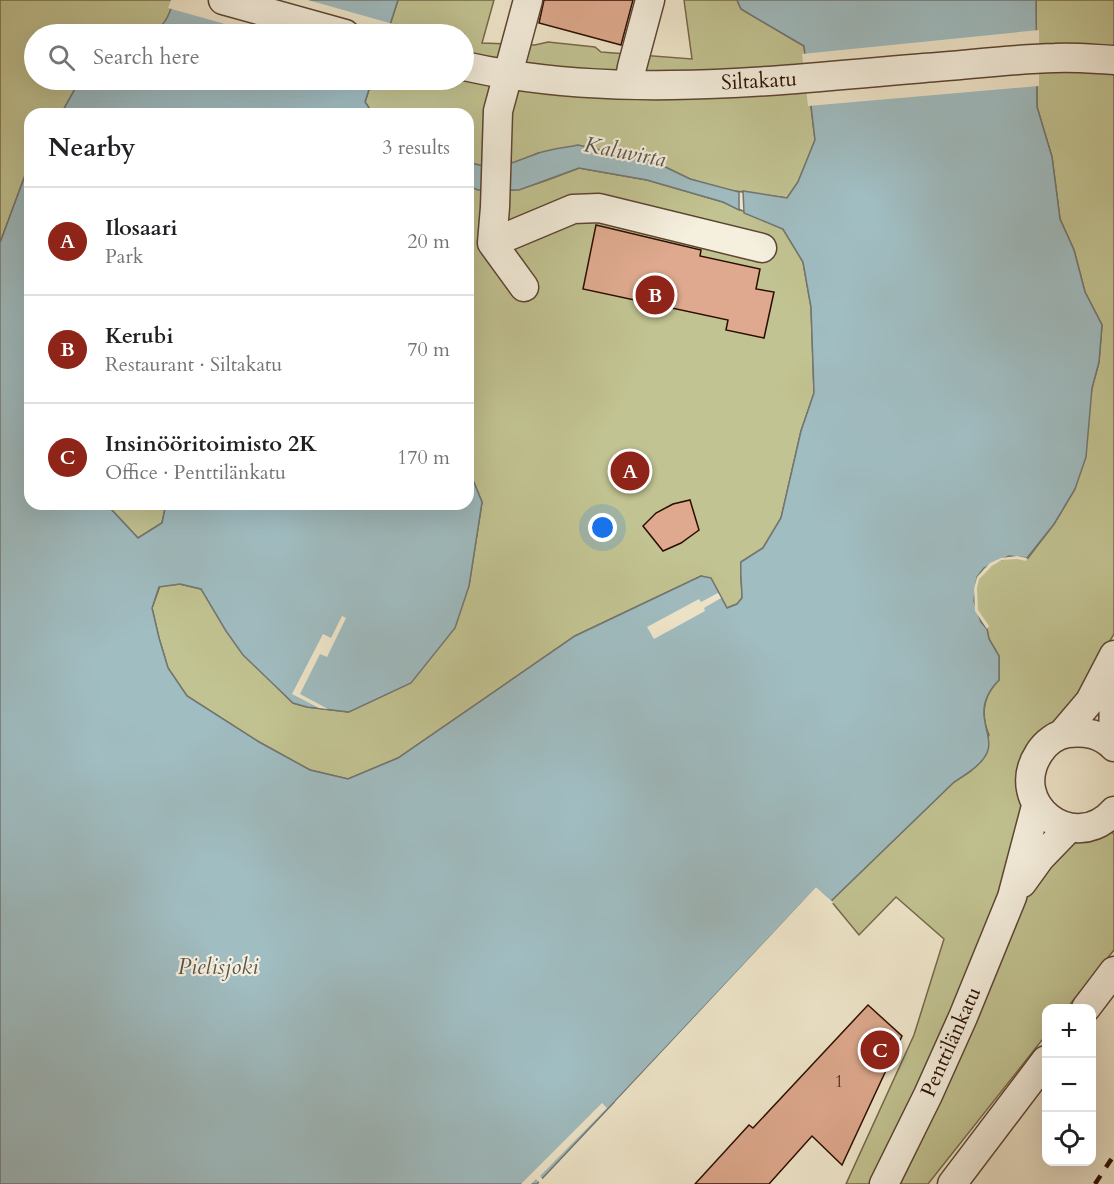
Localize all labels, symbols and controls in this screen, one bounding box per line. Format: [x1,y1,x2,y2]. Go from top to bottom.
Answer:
search box [24,24,474,90]
icon: search [45,41,78,74]
text: Search here [93,42,200,72]
street label: Siltakatu [720,65,798,97]
water label: Kaluvirta [582,129,669,175]
text: Nearby [48,130,136,165]
text: 3 results [382,134,450,161]
text: Ilosaari [105,213,178,243]
text: A [60,228,75,255]
text: 20 m [407,228,450,255]
text: Park [105,243,143,270]
pin: B [636,272,674,318]
text: Kerubi [105,321,173,351]
text: B [60,336,75,363]
text: 70 m [407,336,450,363]
text: Restaurant · Siltakatu [105,351,282,378]
text: Insinööritoimisto 2K [105,429,317,459]
text: C [60,444,75,471]
text: 170 m [397,444,450,471]
pin: A [610,448,650,494]
text: Office · Penttilänkatu [105,459,286,486]
your location [588,513,617,542]
water label: Pielisjoki [178,952,259,982]
street label: Penttilänkatu [914,982,988,1102]
map controls [1042,1004,1096,1166]
button: + [1042,1004,1096,1058]
pin: C [860,1028,900,1072]
button: − [1042,1058,1096,1112]
house number: 1 [834,1069,844,1094]
button: locate [1042,1112,1096,1166]

